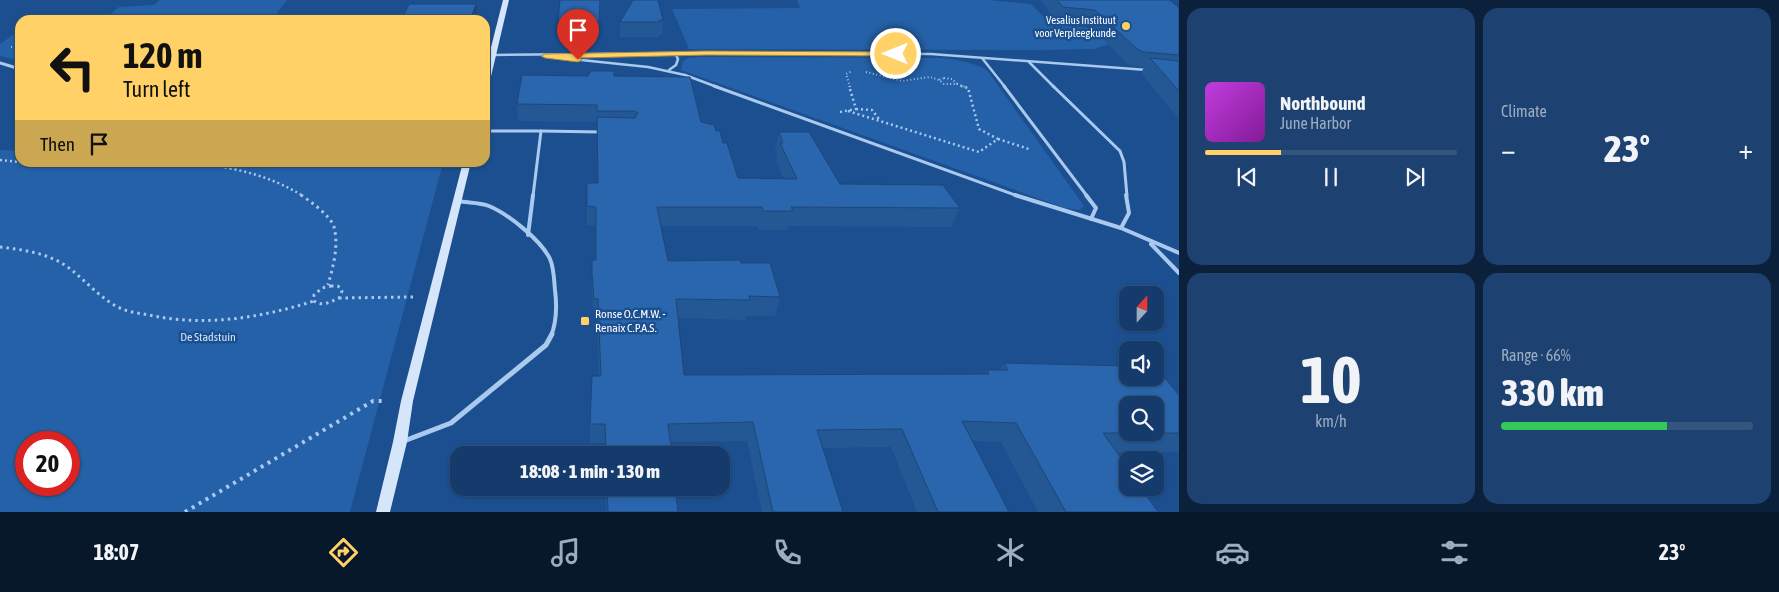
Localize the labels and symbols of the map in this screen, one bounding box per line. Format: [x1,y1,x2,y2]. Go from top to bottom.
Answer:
pin [557,9,599,60]
place label: Vesalius Instituut voor Verpleegkunde [1035,14,1116,39]
marker: Vesalius Instituut voor Verpleegkunde [1120,20,1132,32]
position arrow [869,27,921,79]
north arrow [1119,286,1164,331]
place label: Ronse O.C.M.W. - Renaix C.P.A.S. [595,307,665,335]
marker: Ronse O.C.M.W. - Renaix C.P.A.S. [579,315,591,327]
park label: De Stadstuin [180,330,236,344]
speed limit sign: 20 [15,431,80,496]

